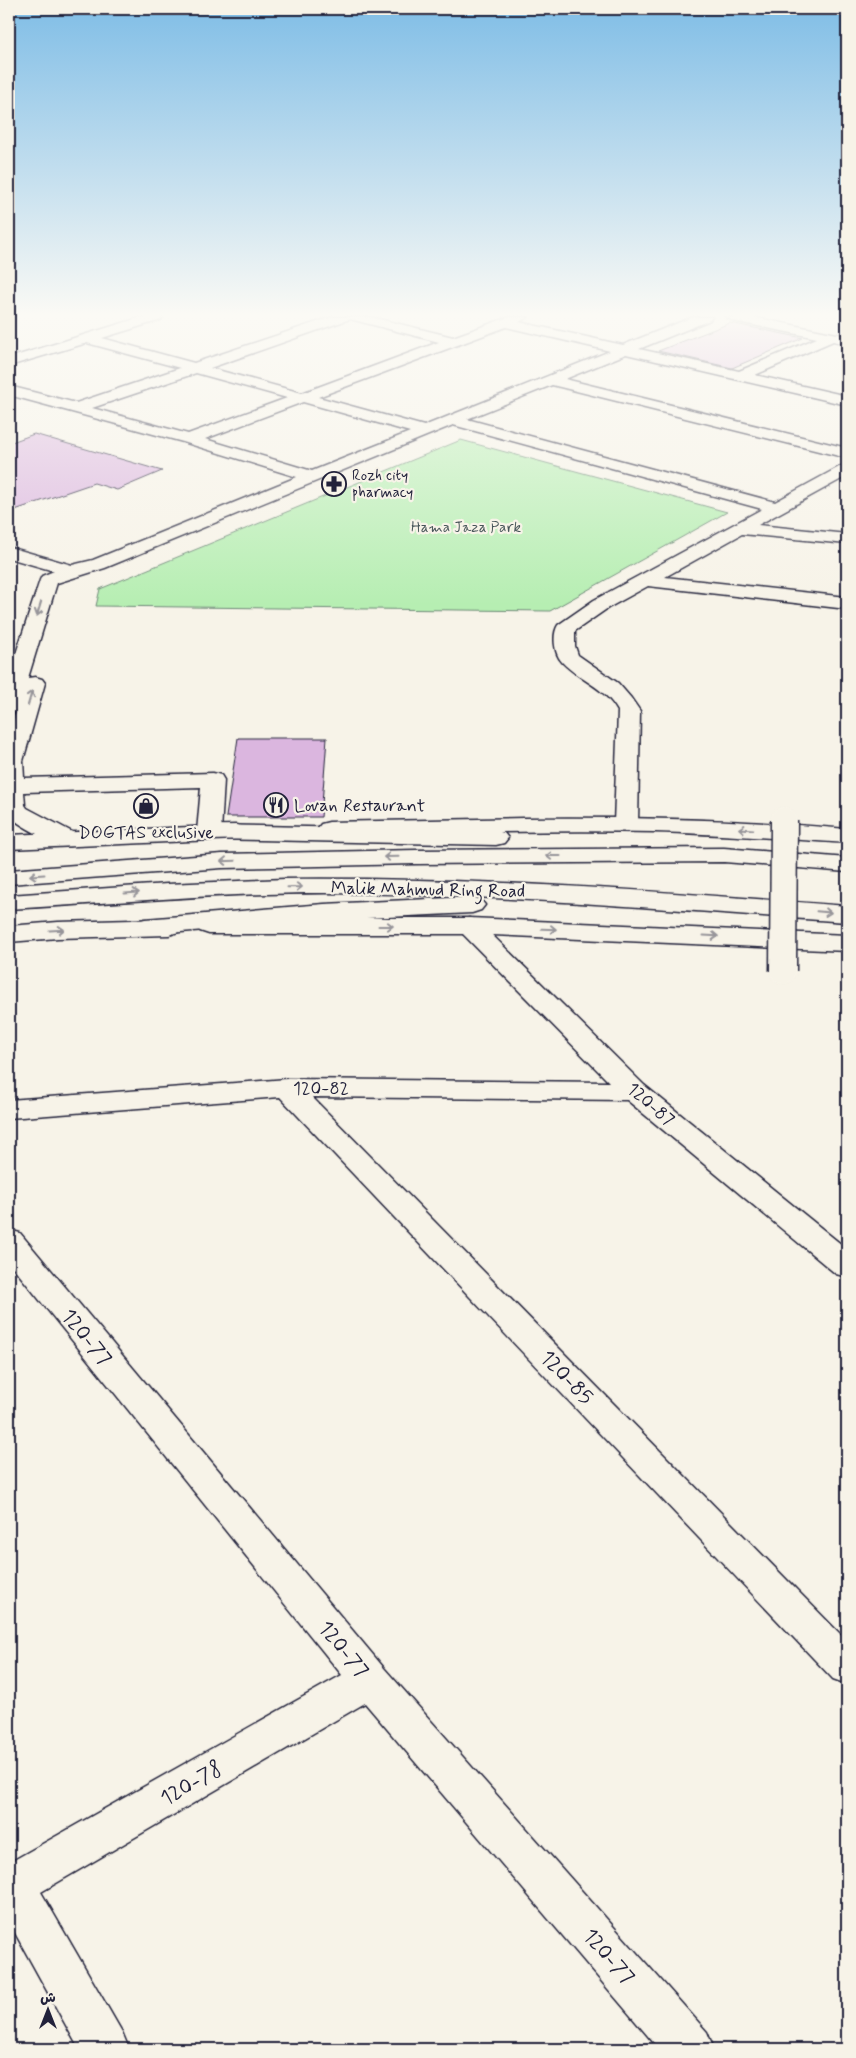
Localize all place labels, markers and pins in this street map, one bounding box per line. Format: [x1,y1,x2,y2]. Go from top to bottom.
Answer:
place label: Rozh city pharmacy [352,466,413,503]
pharmacy icon: Rozh city pharmacy [321,471,347,497]
restaurant icon: Lovan Restaurant [263,792,289,818]
shop icon: DOGTAS exclusive [133,793,159,819]
place label: Lovan Restaurant [294,794,425,818]
place label: DOGTAS exclusive [78,821,214,845]

